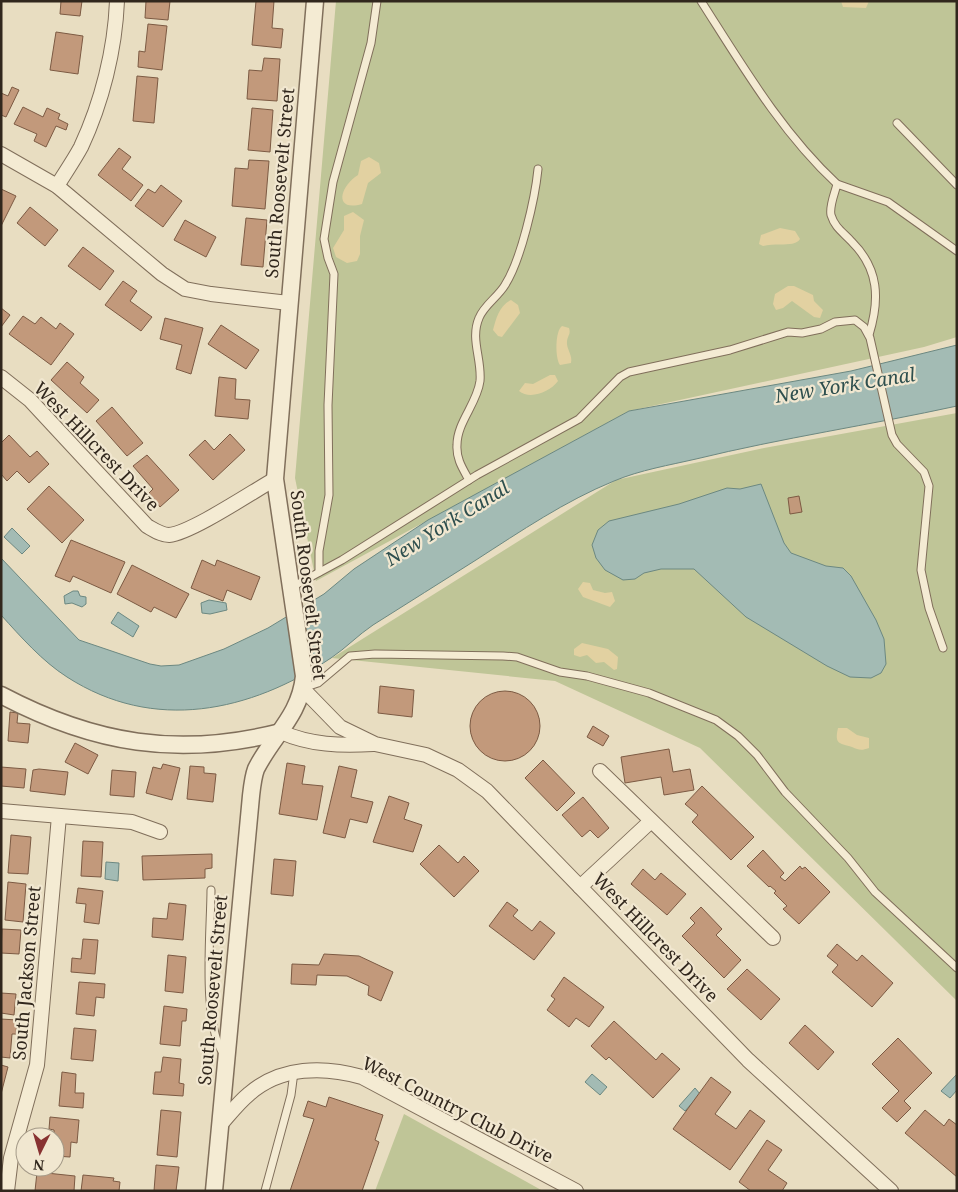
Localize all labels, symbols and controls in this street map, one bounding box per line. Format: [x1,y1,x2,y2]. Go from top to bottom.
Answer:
street label: South Roosevelt Street [259,87,299,279]
water label: New York Canal [772,361,917,409]
street label: West Hillcrest Drive [29,376,165,516]
water label: New York Canal [379,474,514,572]
street label: South Roosevelt Street [285,489,333,681]
street label: West Hillcrest Drive [588,867,724,1007]
street label: South Jackson Street [6,885,46,1061]
street label: South Roosevelt Street [192,894,232,1086]
street label: West Country Club Drive [358,1050,558,1168]
north arrow [15,1127,65,1177]
text: N [32,1156,45,1175]

